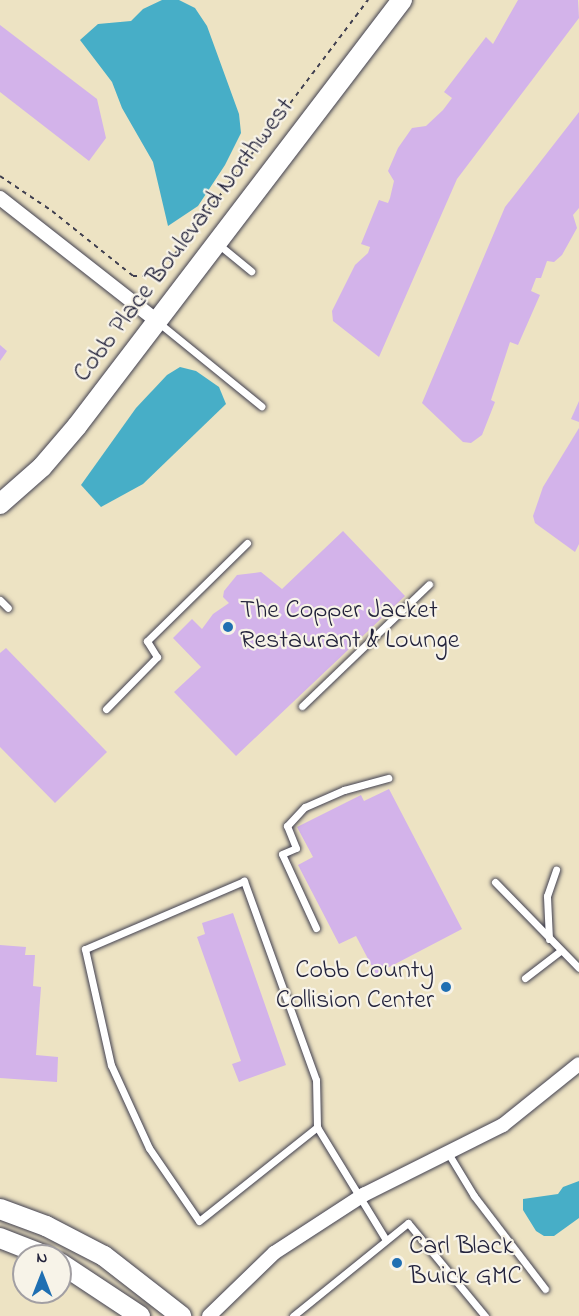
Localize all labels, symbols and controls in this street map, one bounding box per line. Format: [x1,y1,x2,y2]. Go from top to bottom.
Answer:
street label: Cobb Place Boulevard Northwest [68,93,302,389]
place label: The Copper Jacket Restaurant & Lounge [240,596,459,658]
marker: The Copper Jacket Restaurant & Lounge [221,620,235,634]
place label: Cobb County Collision Center [276,956,434,1018]
marker: Cobb County Collision Center [439,980,453,994]
place label: Carl Black Buick GMC [409,1232,522,1294]
north arrow [12,1244,72,1304]
text: N [37,1246,47,1270]
marker: Carl Black Buick GMC [390,1256,404,1270]

